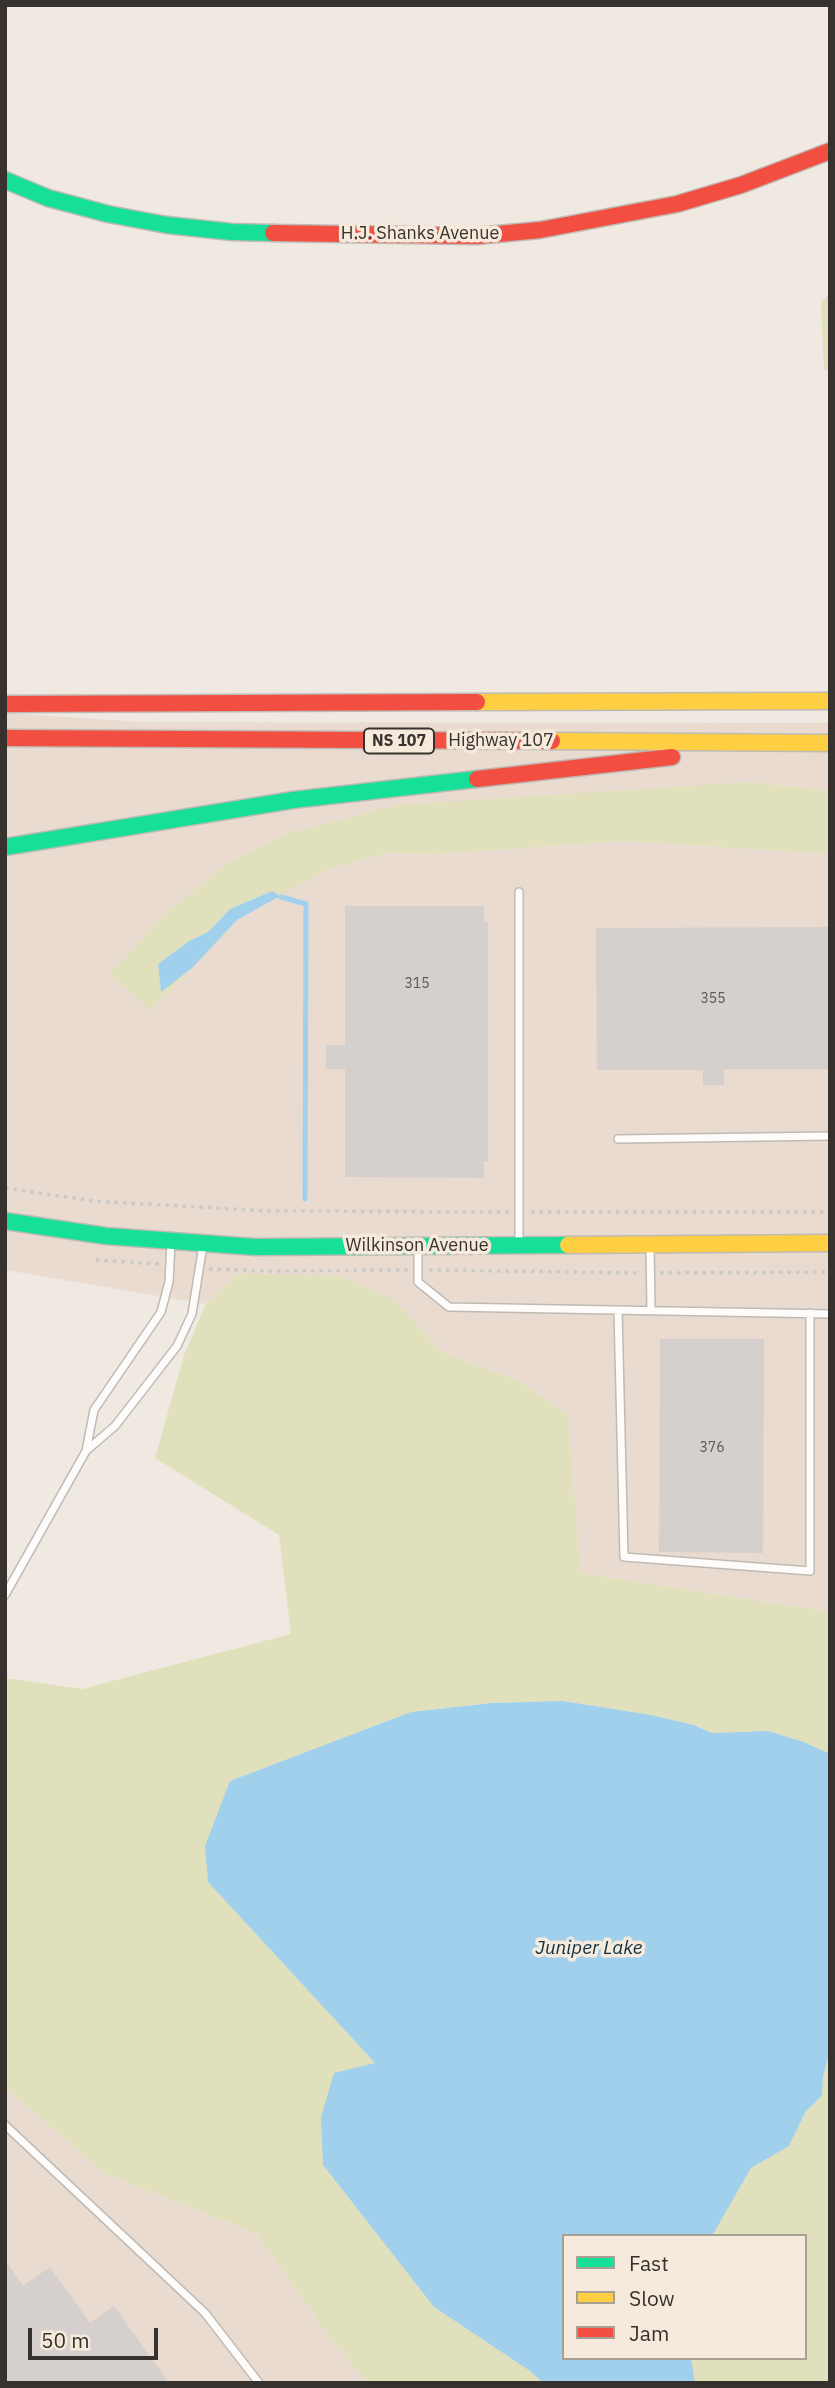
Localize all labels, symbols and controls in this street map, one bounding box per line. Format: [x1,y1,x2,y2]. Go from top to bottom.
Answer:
street label: H.J. Shanks Avenue [341,223,499,245]
road number: NS 107 [364,728,434,754]
street label: Highway 107 [448,730,554,752]
house number: 315 [404,976,430,992]
house number: 355 [700,991,726,1007]
street label: Wilkinson Avenue [345,1235,489,1257]
house number: 376 [699,1440,725,1456]
water label: Juniper Lake [535,1938,643,1960]
legend [562,2234,807,2360]
text: Fast [629,2249,669,2277]
text: Slow [629,2284,675,2312]
scale bar [32,2314,161,2358]
text: Jam [629,2319,669,2347]
text: 50 m [41,2326,90,2354]

